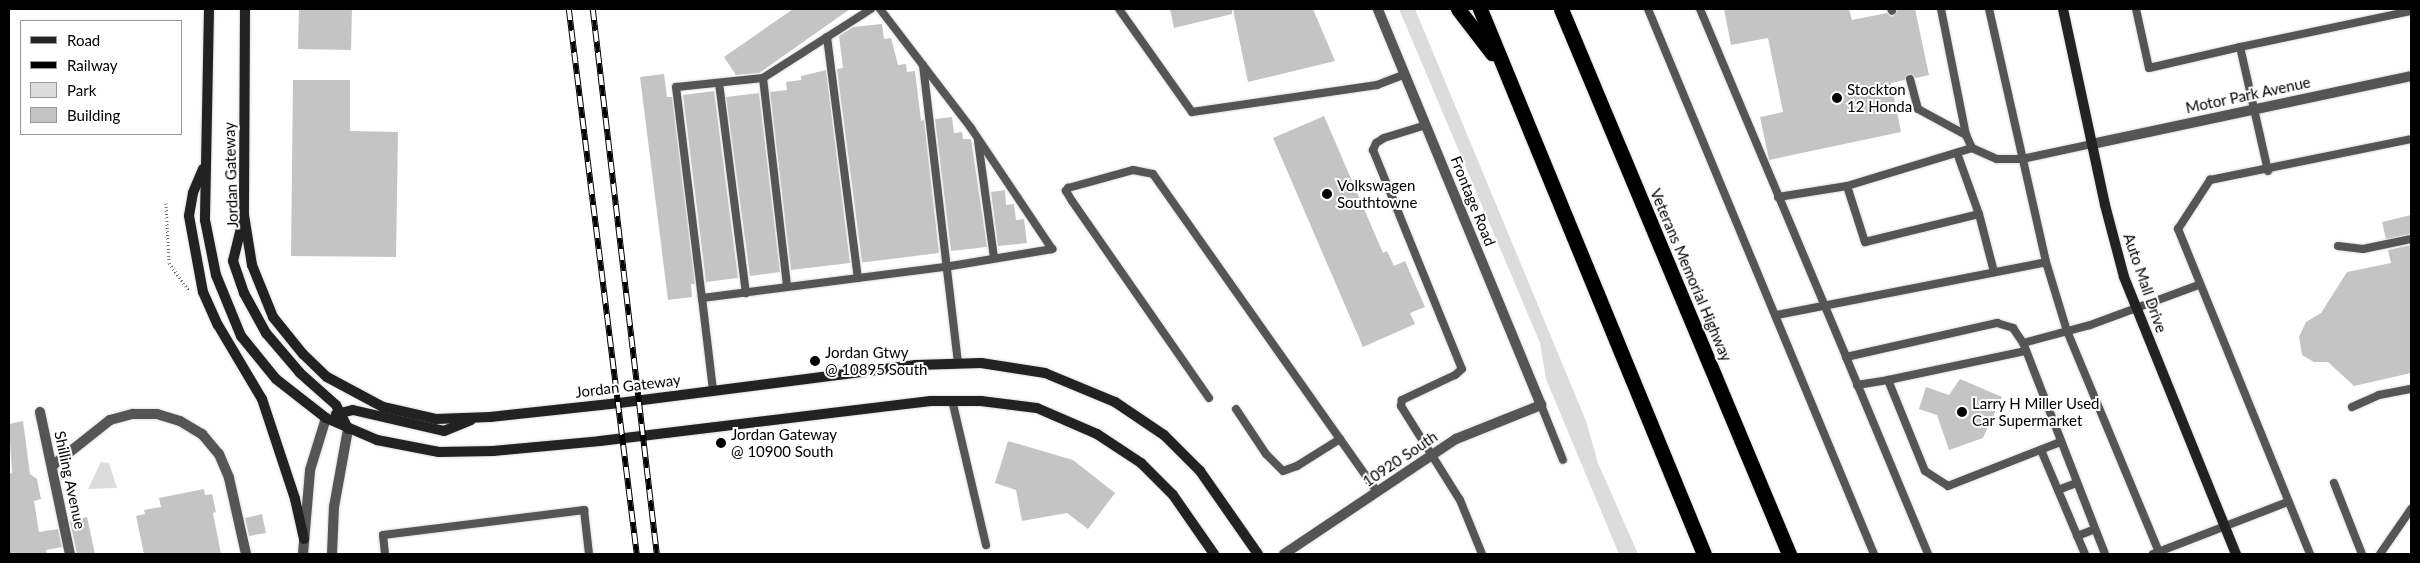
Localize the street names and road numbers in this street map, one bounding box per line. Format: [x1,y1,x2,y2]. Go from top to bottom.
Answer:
street label: Motor Park Avenue [2184,73,2312,117]
street label: Jordan Gateway [220,122,242,228]
street label: Frontage Road [1447,153,1499,249]
street label: Veterans Memorial Highway [1646,186,1736,364]
street label: Auto Mall Drive [2120,231,2170,335]
street label: Jordan Gateway [574,371,682,401]
street label: 10920 South [1359,427,1441,491]
street label: Shilling Avenue [51,429,89,531]

